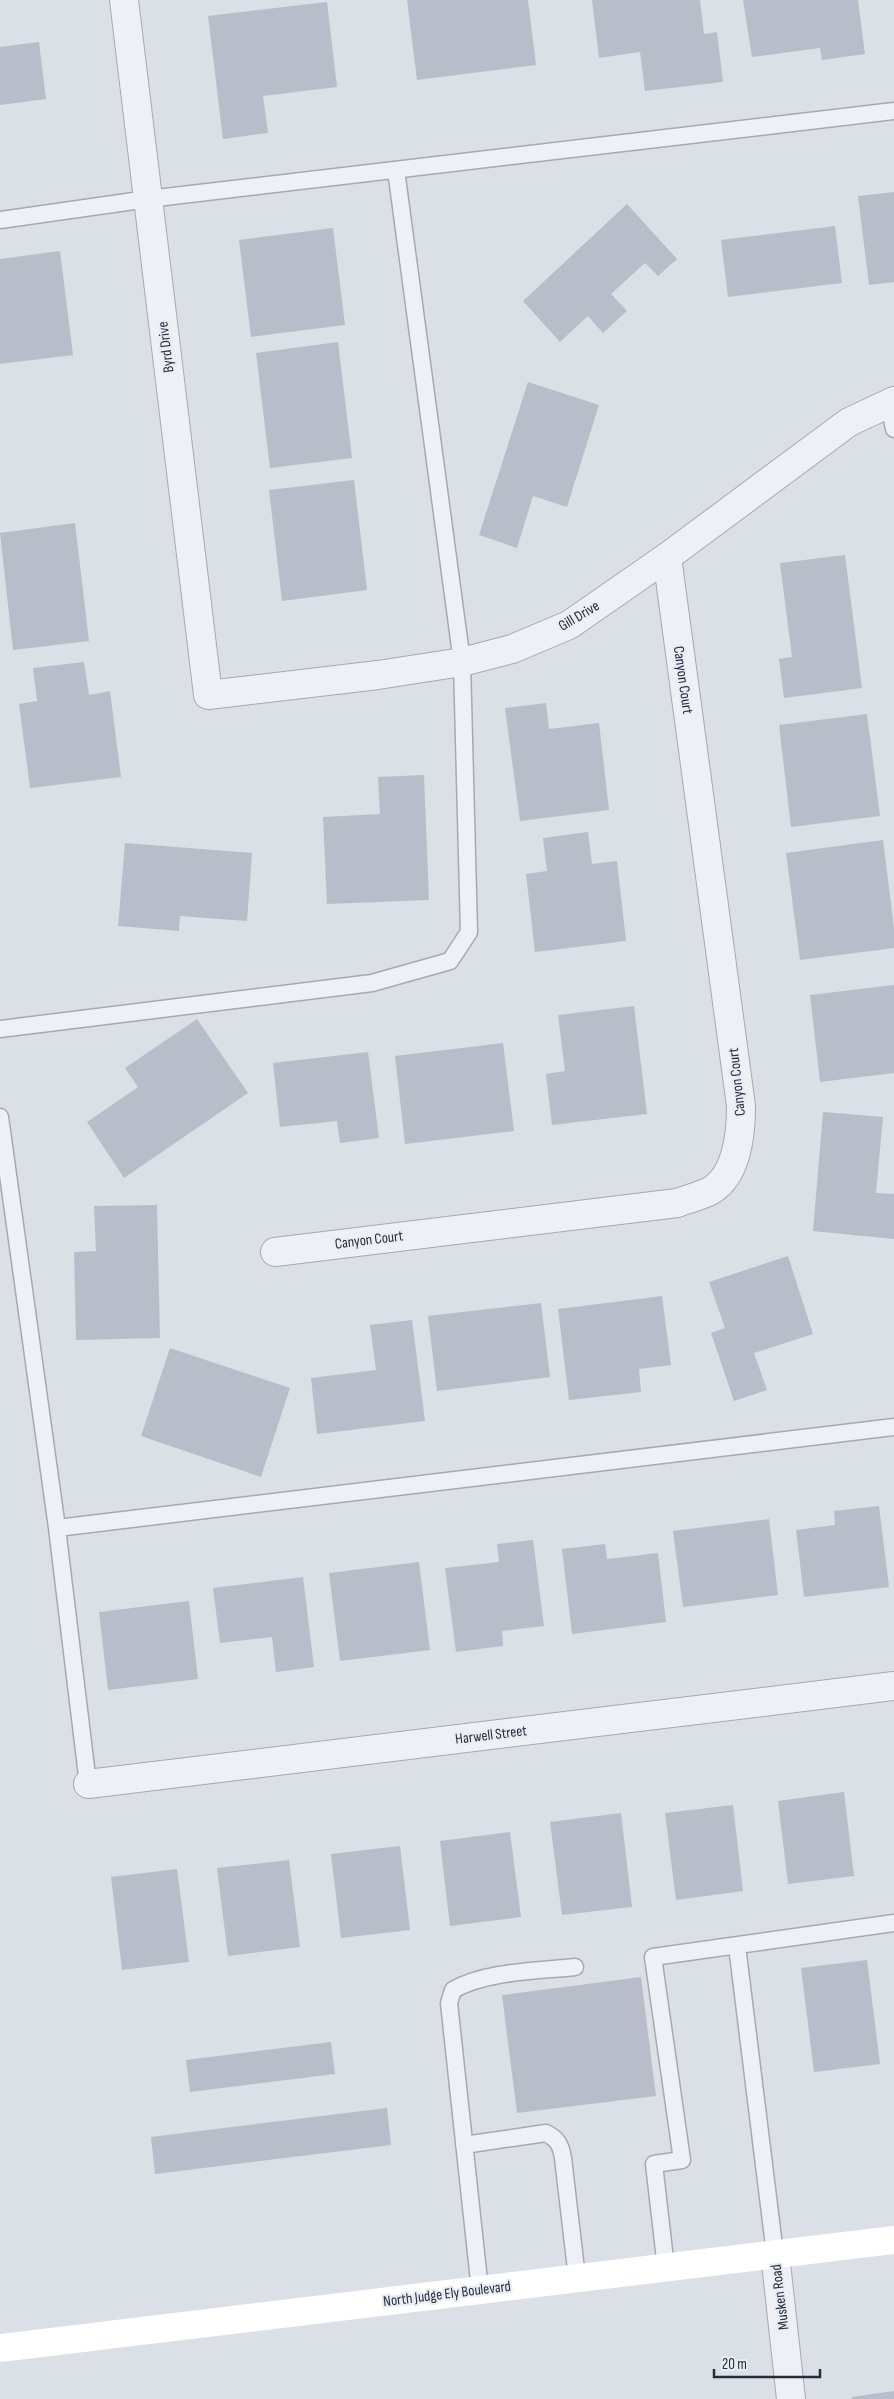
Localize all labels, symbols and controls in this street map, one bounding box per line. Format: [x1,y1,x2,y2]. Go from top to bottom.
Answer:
street label: Byrd Drive [153,320,179,374]
street label: Gill Drive [555,596,603,636]
street label: Canyon Court [669,645,697,716]
street label: Canyon Court [724,1046,750,1117]
street label: Canyon Court [334,1226,405,1254]
street label: Harwell Street [454,1721,528,1749]
street label: Musken Road [767,2263,793,2331]
street label: North Judge Ely Boulevard [382,2277,512,2311]
scale bar [714,2346,820,2378]
text: 20 m [722,2355,747,2374]

